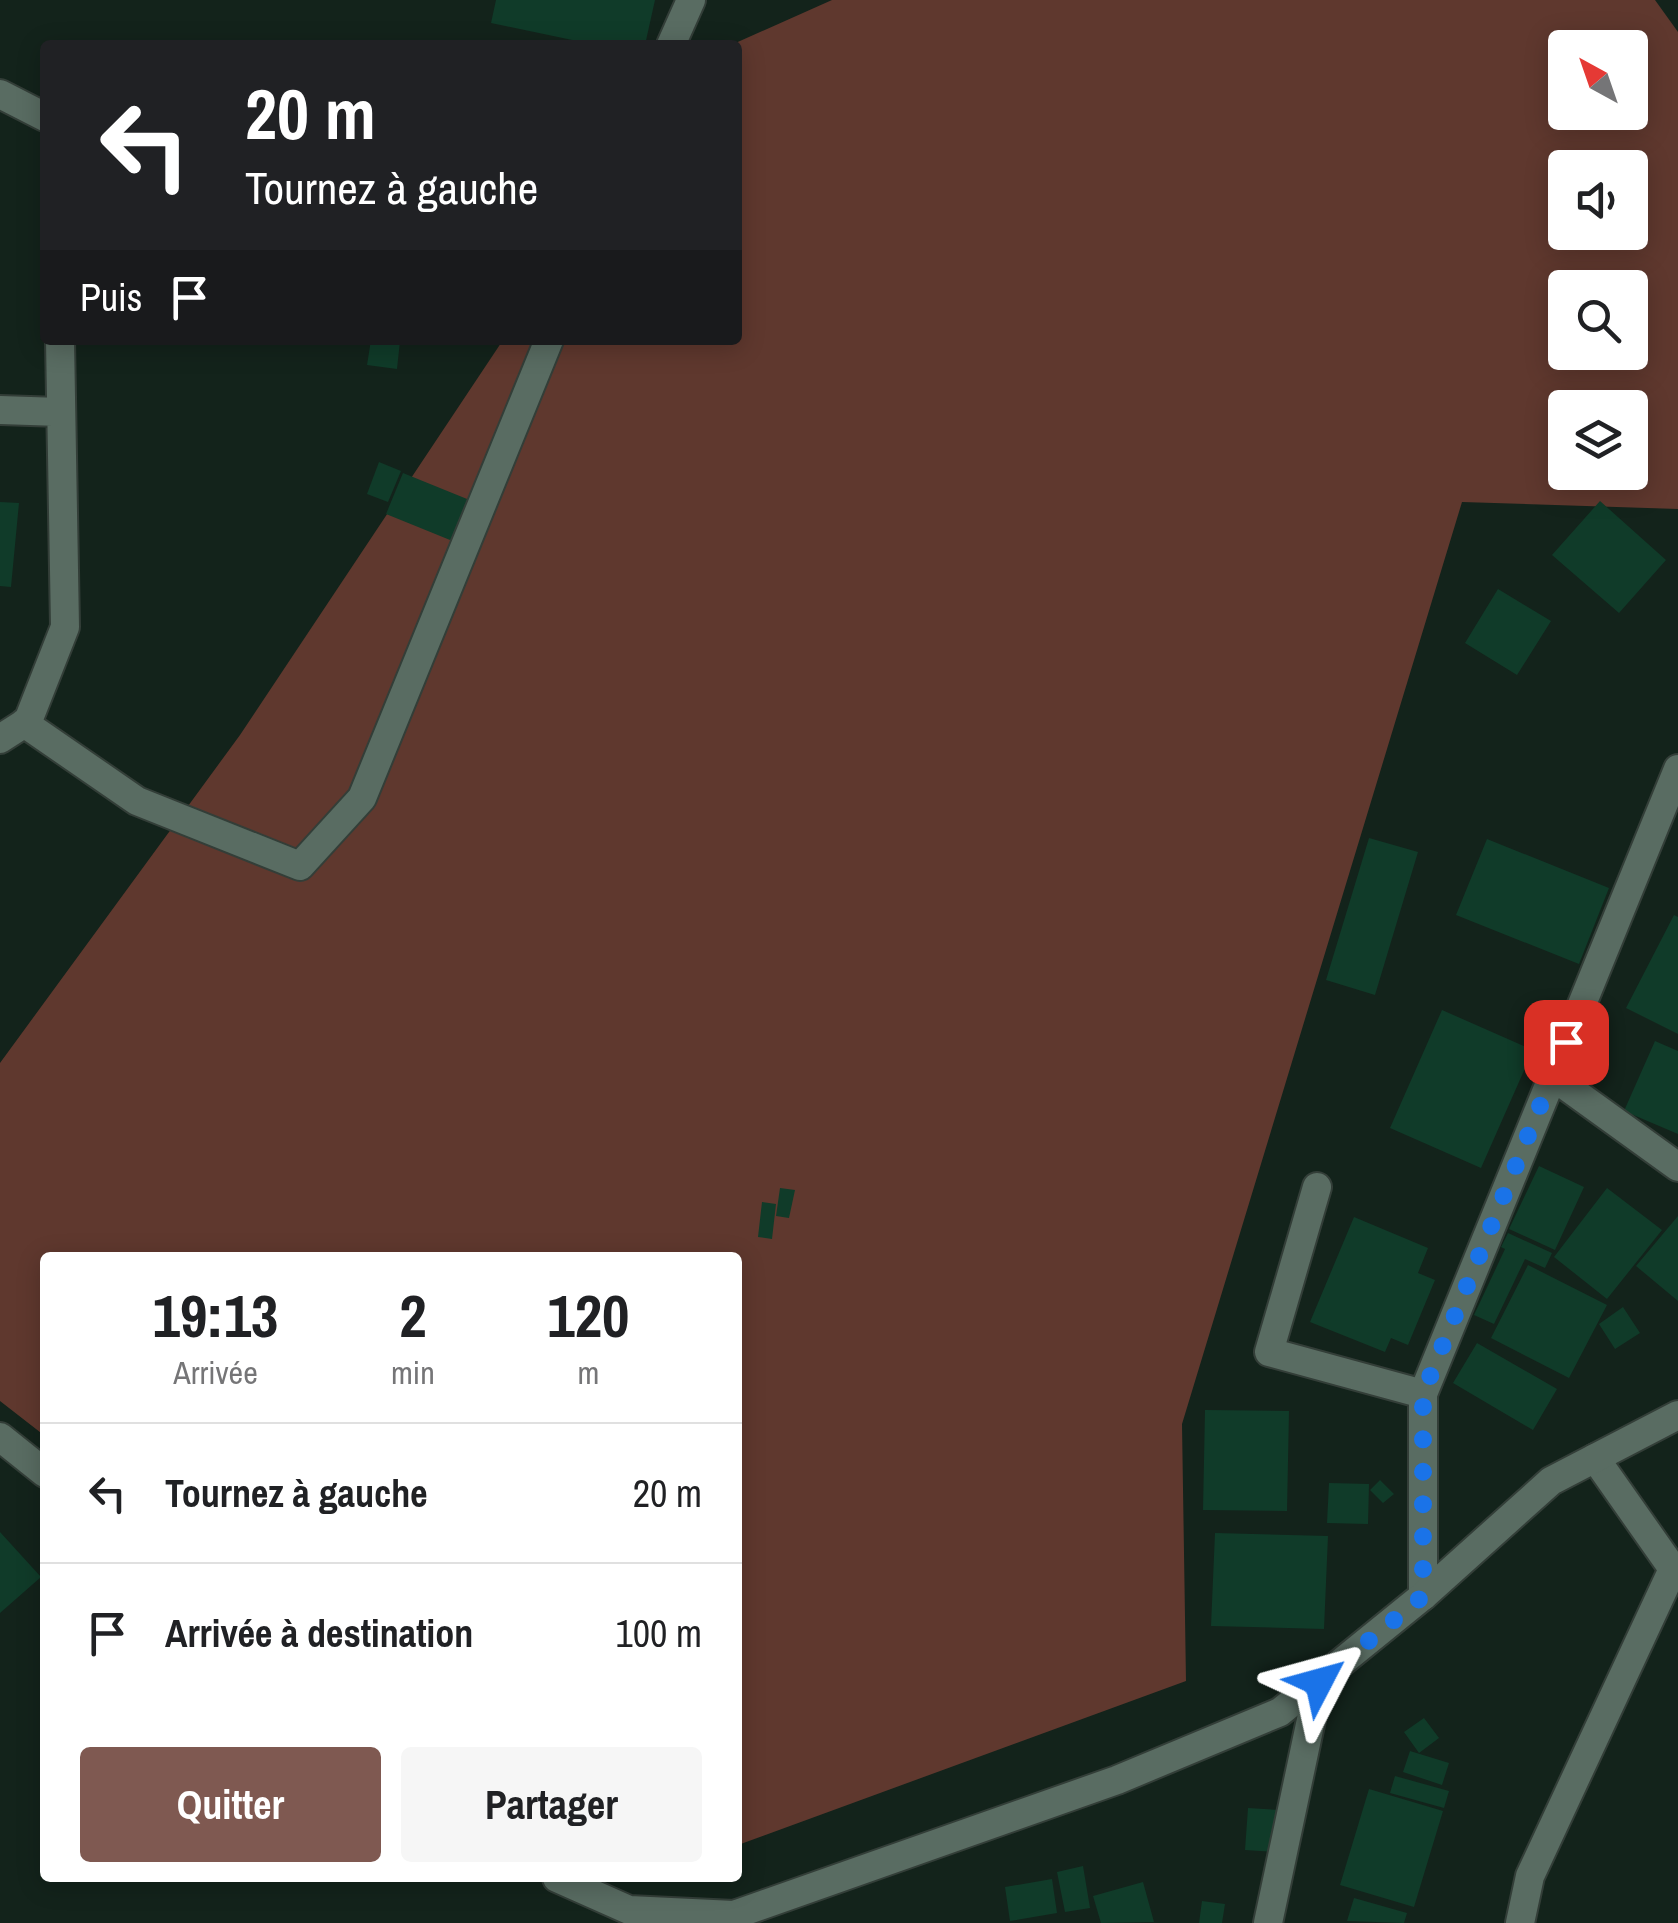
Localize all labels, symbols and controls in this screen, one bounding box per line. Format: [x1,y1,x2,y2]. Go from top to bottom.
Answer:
north arrow [1548,30,1648,130]
map controls [1548,30,1648,490]
text: 20 m [245,67,376,161]
icon: left [80,80,210,210]
button: sound [1548,150,1648,250]
text: Tournez à gauche [245,157,538,218]
icon: arrive [162,270,217,325]
button: search [1548,270,1648,370]
text: Puis [80,272,142,323]
button: layers [1548,390,1648,490]
pin [1524,1000,1609,1085]
icon: arrive [1539,1015,1594,1070]
text: 19:13 [153,1275,278,1356]
text: 2 [399,1275,427,1356]
text: 120 [547,1275,629,1356]
text: Arrivée [173,1351,258,1394]
text: min [391,1351,435,1394]
text: m [577,1351,599,1394]
icon: left [80,1466,135,1521]
text: Tournez à gauche [165,1468,428,1519]
text: 20 m [633,1468,702,1519]
icon: arrive [80,1606,135,1661]
text: Arrivée à destination [165,1608,473,1659]
text: 100 m [615,1608,702,1659]
position arrow [1267,1630,1371,1734]
button: Quitter [80,1747,381,1862]
button: Partager [401,1747,702,1862]

